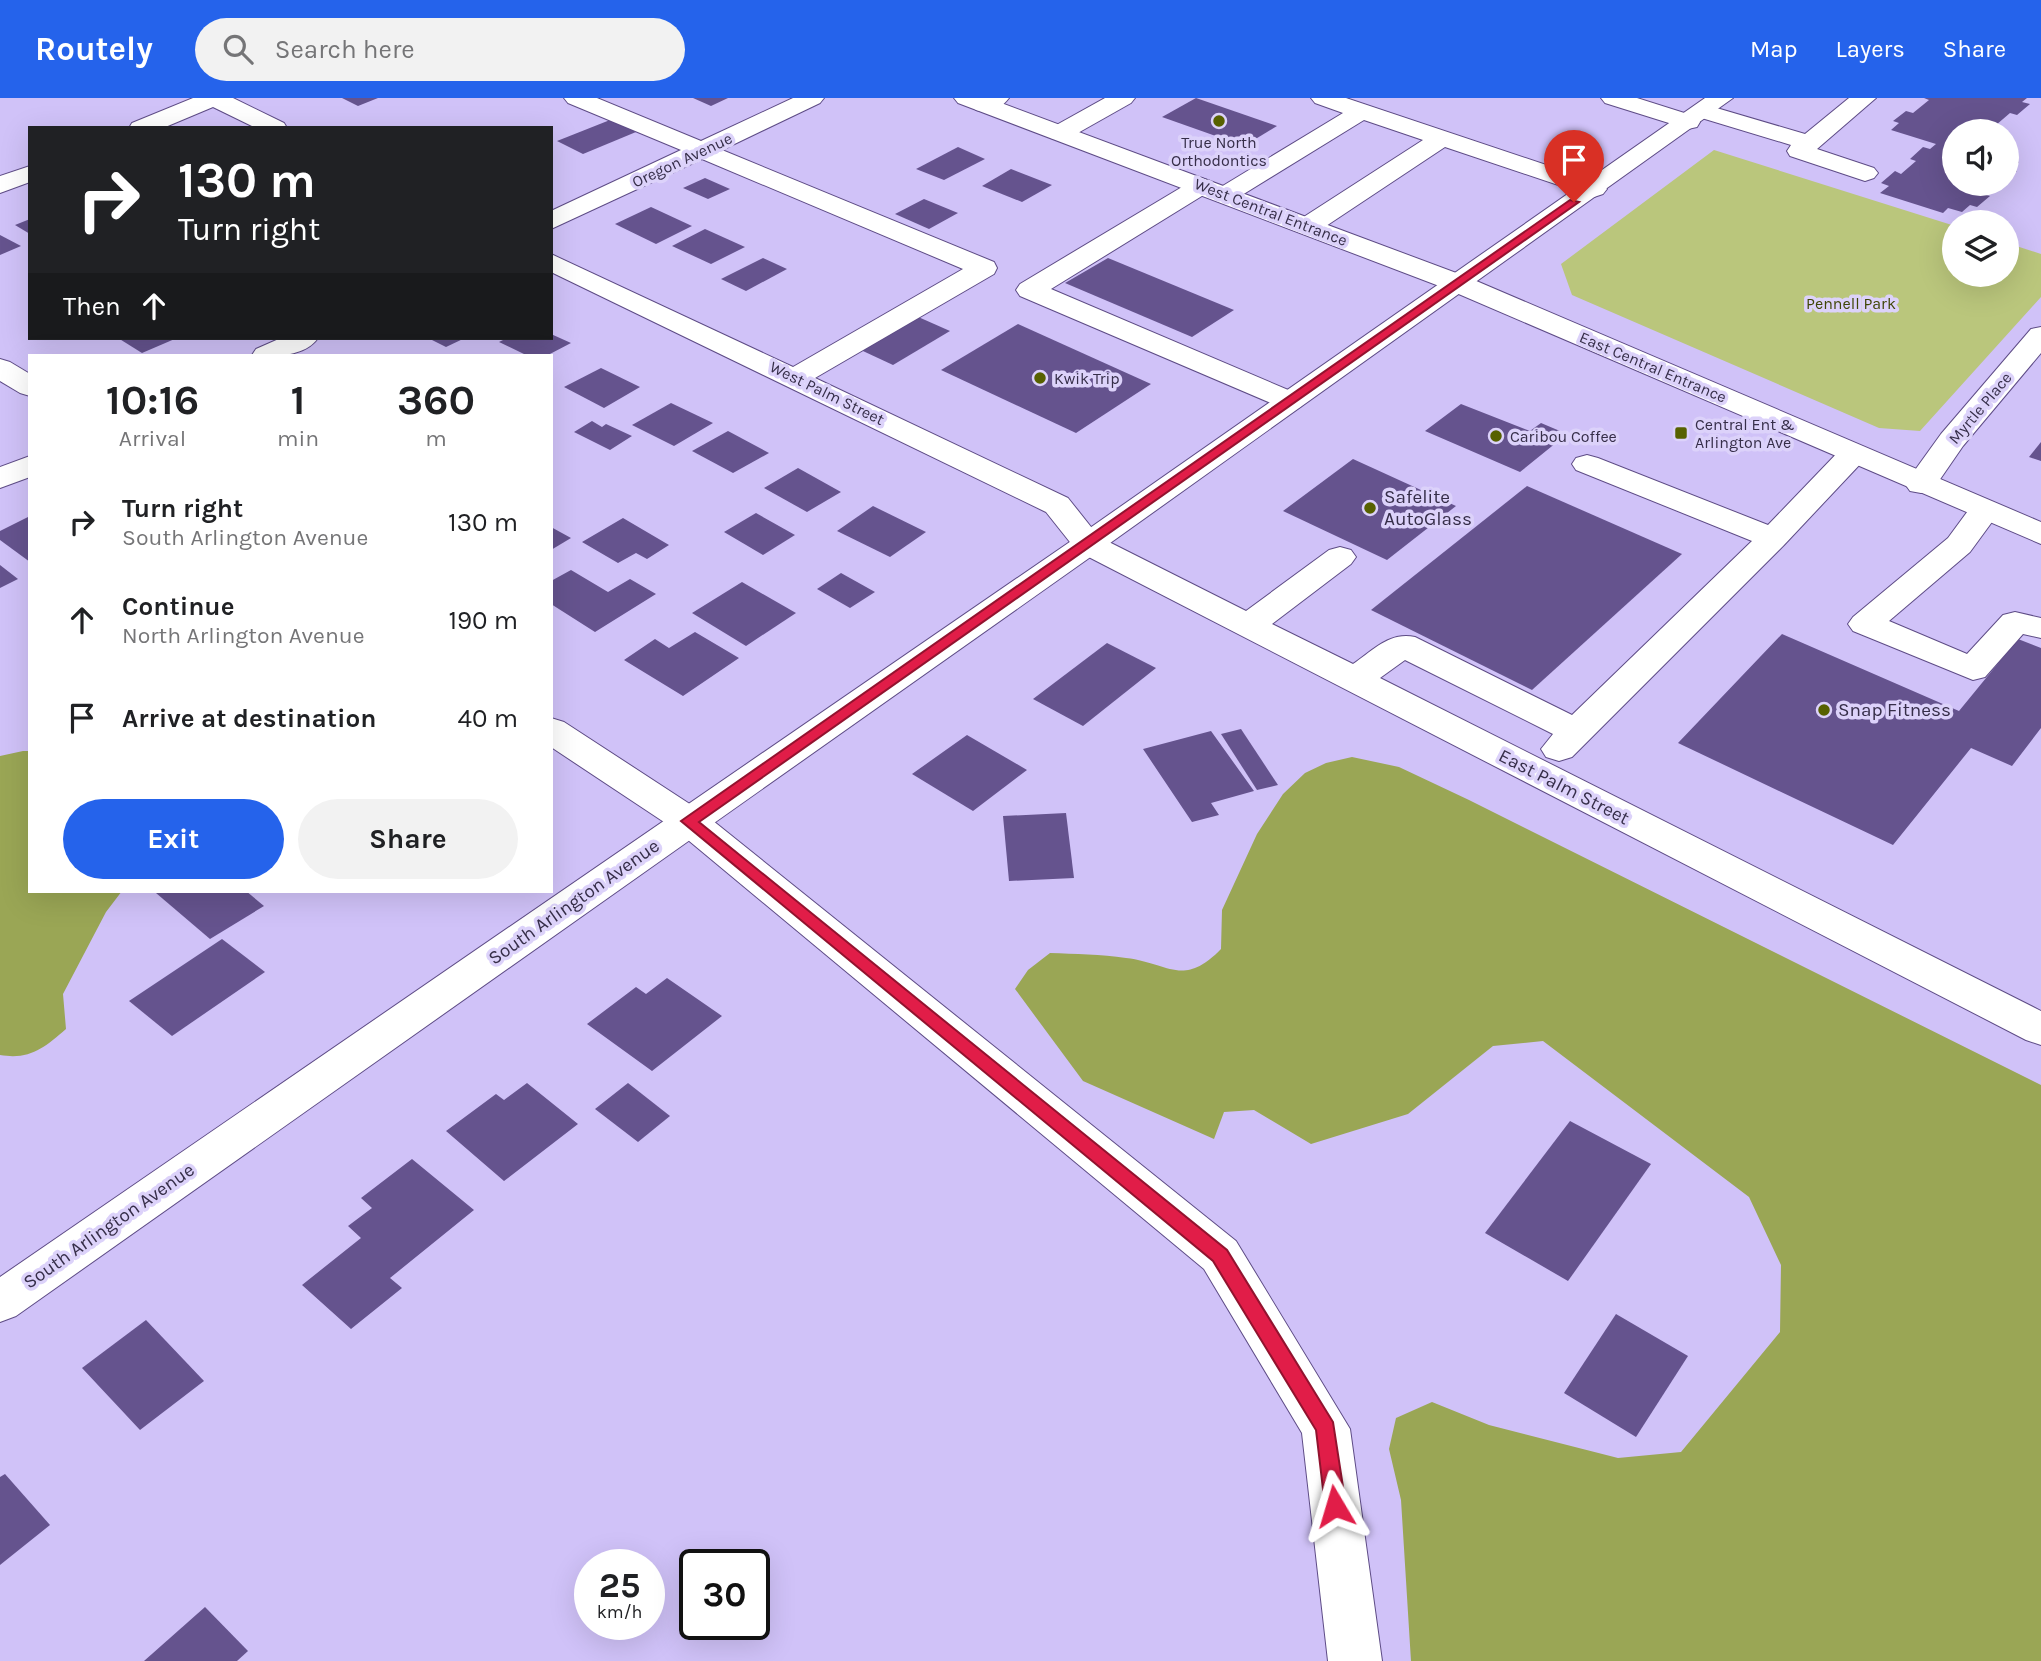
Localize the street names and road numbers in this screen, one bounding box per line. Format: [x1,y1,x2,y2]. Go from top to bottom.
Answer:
street label: Oregon Avenue [629,129,735,191]
street label: West Central Entrance [1192,174,1350,250]
street label: East Central Entrance [1577,327,1729,407]
street label: West Palm Street [767,357,887,429]
street label: Myrtle Place [1944,368,2016,448]
street label: East Palm Street [1495,745,1633,829]
street label: South Arlington Avenue [484,835,664,969]
street label: South Arlington Avenue [19,1159,199,1293]

